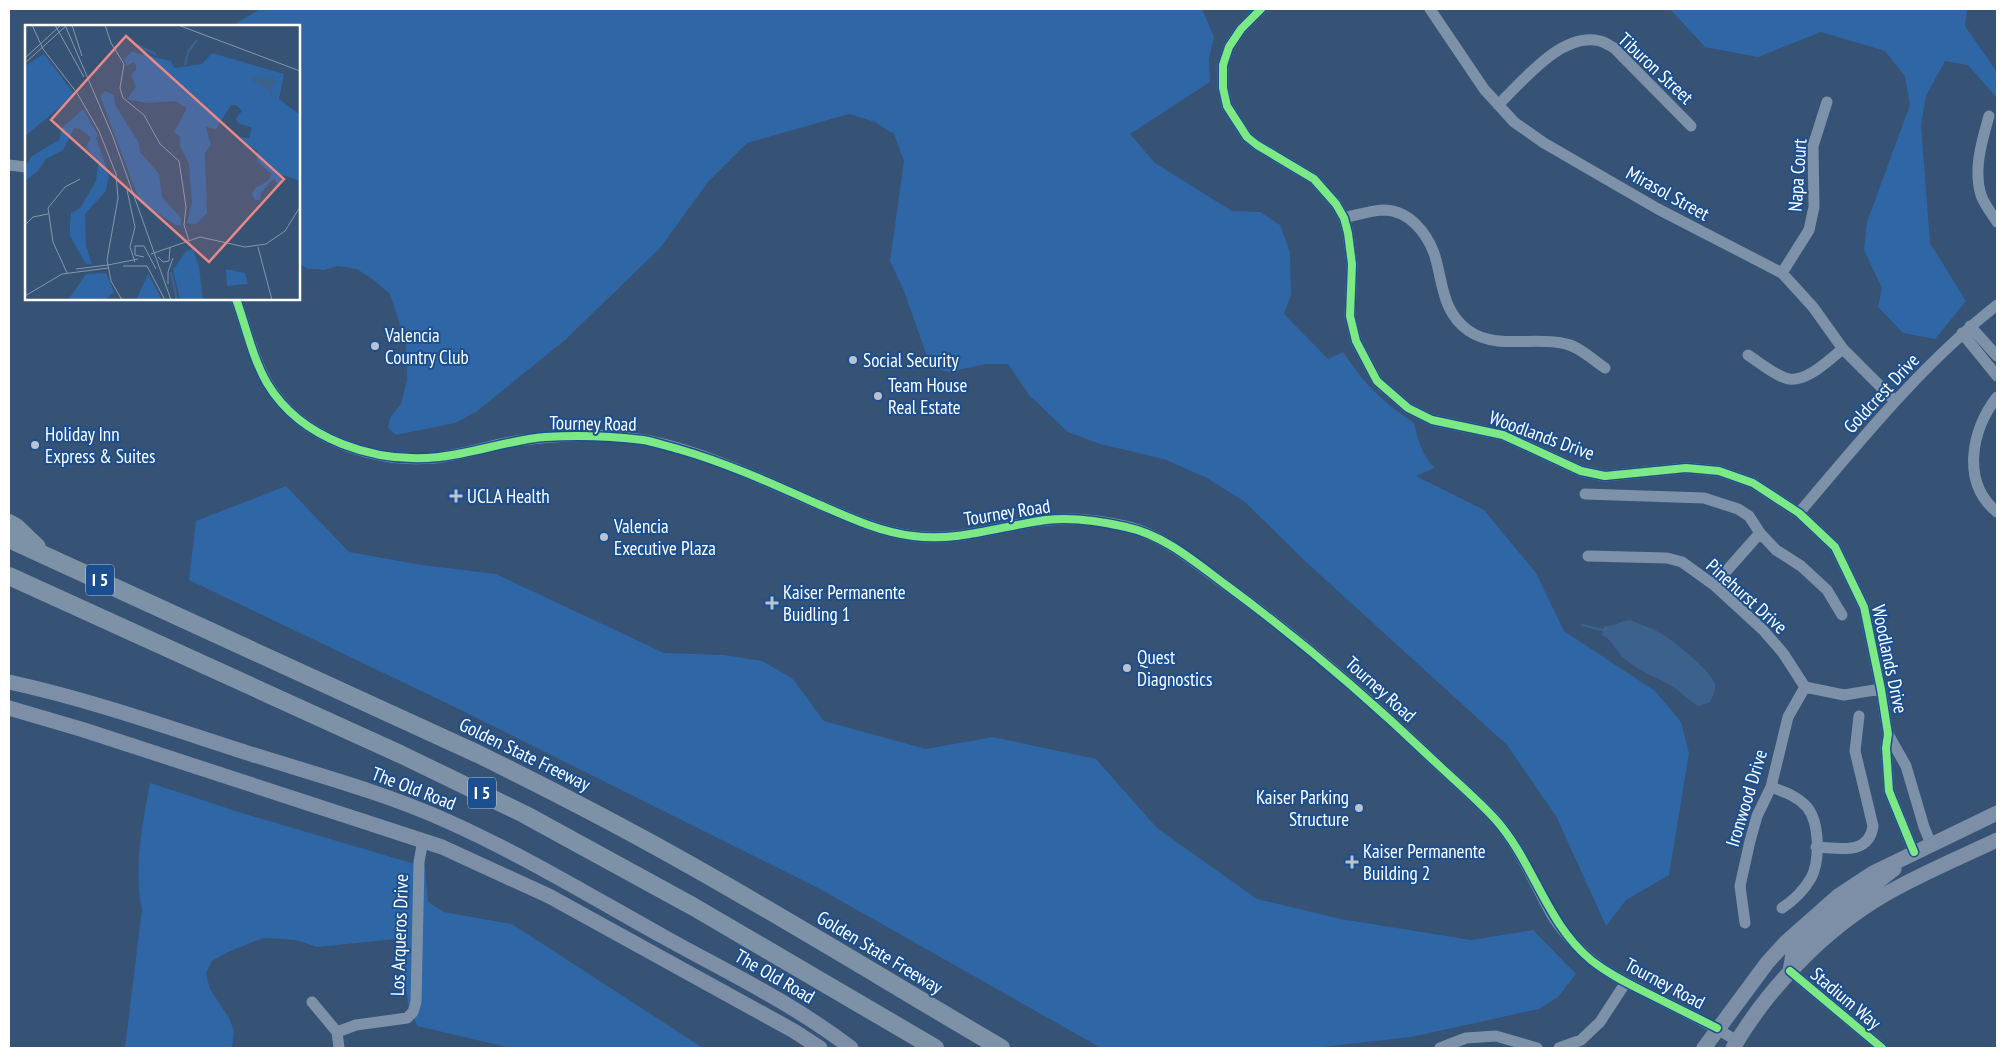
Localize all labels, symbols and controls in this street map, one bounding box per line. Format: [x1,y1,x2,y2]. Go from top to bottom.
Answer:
inset map [25,25,300,300]
street label: Tiburon Street [1613,27,1699,109]
street label: Napa Court [1782,137,1812,212]
street label: Mirasol Street [1622,160,1714,226]
place label: Valencia Country Club [384,323,469,369]
marker: Valencia Country Club [369,340,381,352]
place label: Social Security [863,348,960,372]
street label: Goldcrest Drive [1838,348,1924,438]
marker: Social Security [847,354,859,366]
place label: Team House Real Estate [888,373,967,419]
marker: Team House Real Estate [872,390,884,402]
street label: Woodlands Drive [1486,405,1598,465]
street label: Tourney Road [549,410,637,436]
place label: Holiday Inn Express & Suites [45,422,156,468]
marker: Holiday Inn Express & Suites [29,439,41,451]
place label: UCLA Health [467,484,550,508]
marker: UCLA Health [449,489,463,503]
street label: Tourney Road [962,493,1052,531]
place label: Valencia Executive Plaza [613,514,716,560]
marker: Valencia Executive Plaza [598,531,610,543]
street label: Pinehurst Drive [1701,553,1793,639]
road number: I 5 [86,564,114,596]
place label: Kaiser Permanente Buidling 1 [783,580,906,626]
marker: Kaiser Permanente Buidling 1 [765,596,779,610]
street label: Woodlands Drive [1867,603,1913,716]
place label: Quest Diagnostics [1137,645,1212,691]
street label: Tourney Road [1341,651,1421,727]
marker: Quest Diagnostics [1121,662,1133,674]
street label: Golden State Freeway [456,712,595,796]
street label: Ironwood Drive [1720,746,1772,850]
street label: The Old Road [368,761,460,815]
road number: I 5 [468,778,496,808]
place label: Kaiser Parking Structure [1256,785,1349,831]
marker: Kaiser Parking Structure [1353,802,1365,814]
place label: Kaiser Permanente Building 2 [1363,839,1486,885]
marker: Kaiser Permanente Building 2 [1345,855,1359,869]
street label: Los Arqueros Drive [385,873,413,996]
street label: Golden State Freeway [813,905,948,999]
street label: The Old Road [731,944,819,1008]
street label: Tourney Road [1621,952,1709,1014]
street label: Stadium Way [1806,962,1887,1035]

